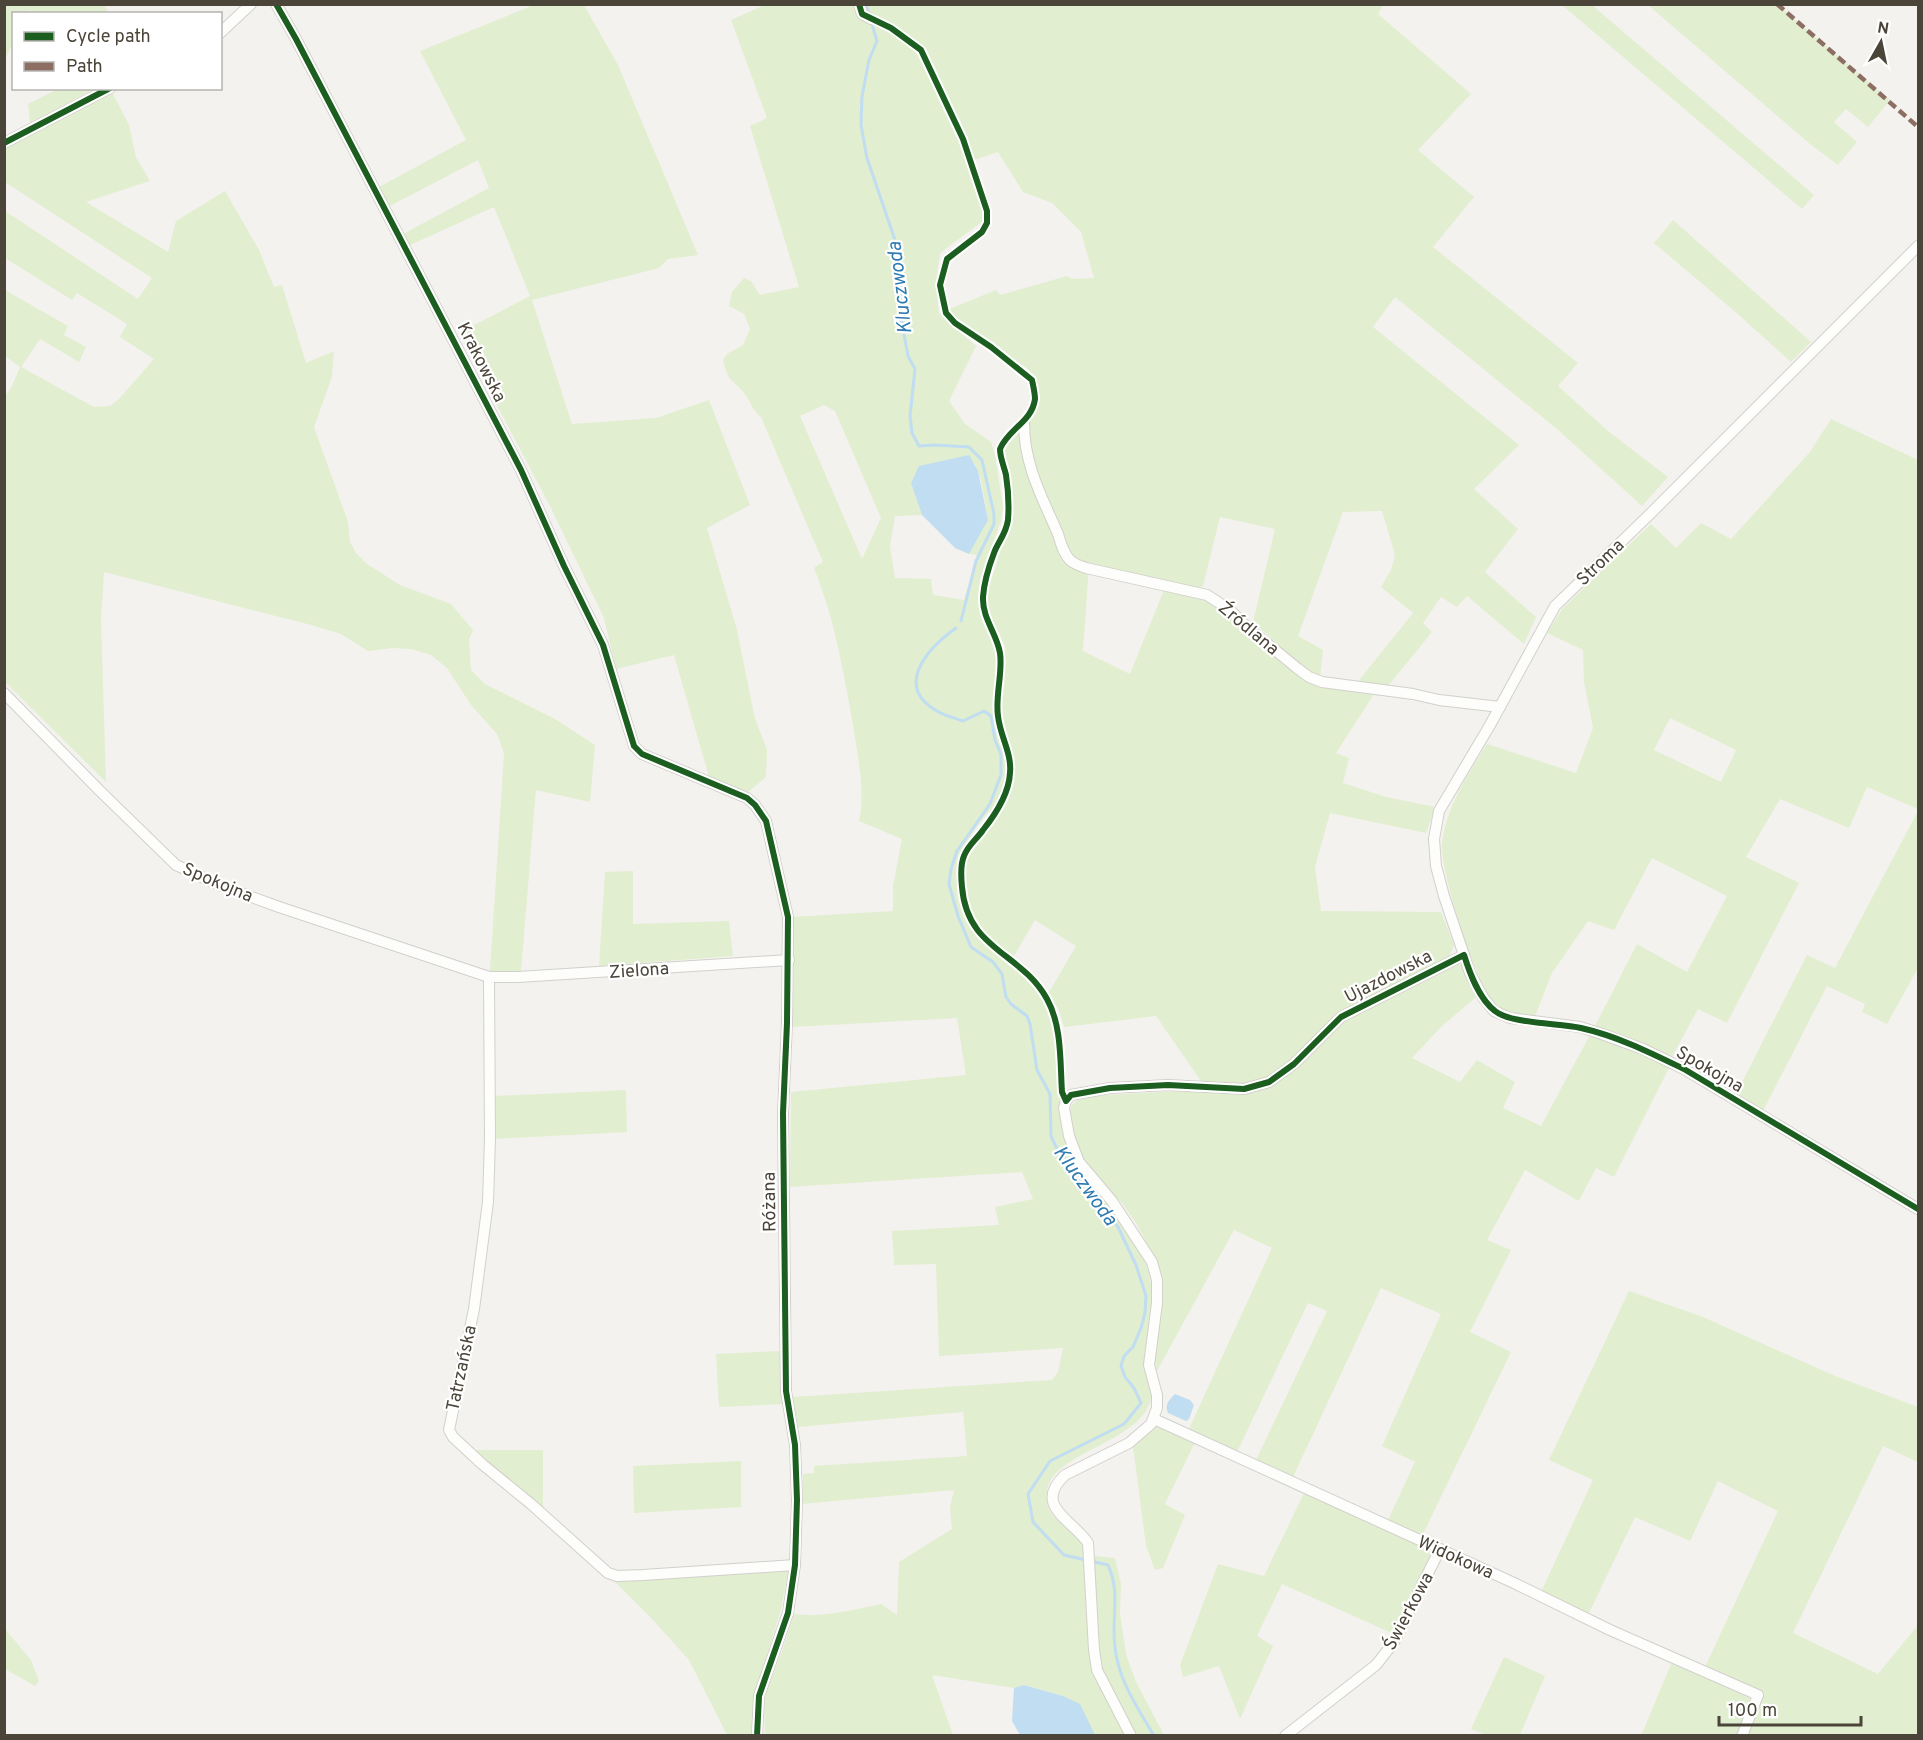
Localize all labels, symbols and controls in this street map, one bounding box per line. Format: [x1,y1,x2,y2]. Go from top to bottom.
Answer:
legend [12,12,222,90]
north arrow [1851,12,1911,72]
text: N [1876,18,1890,40]
text: Cycle path [66,26,151,49]
text: Path [66,56,103,79]
water label: Kluczwoda [882,239,920,336]
street label: Krakowska [451,319,511,407]
street label: Stroma [1572,535,1630,591]
street label: Źródlana [1213,595,1284,661]
street label: Spokojna [179,858,256,909]
street label: Ujazdowska [1341,945,1436,1009]
street label: Zielona [608,958,670,985]
street label: Spokojna [1671,1042,1747,1099]
water label: Kluczwoda [1046,1141,1123,1232]
street label: Różana [758,1172,783,1232]
street label: Tatrzańska [442,1323,483,1413]
street label: Widokowa [1414,1531,1497,1585]
street label: Świerkowa [1377,1568,1440,1655]
scale bar [1719,1689,1862,1727]
text: 100 m [1728,1700,1777,1723]

